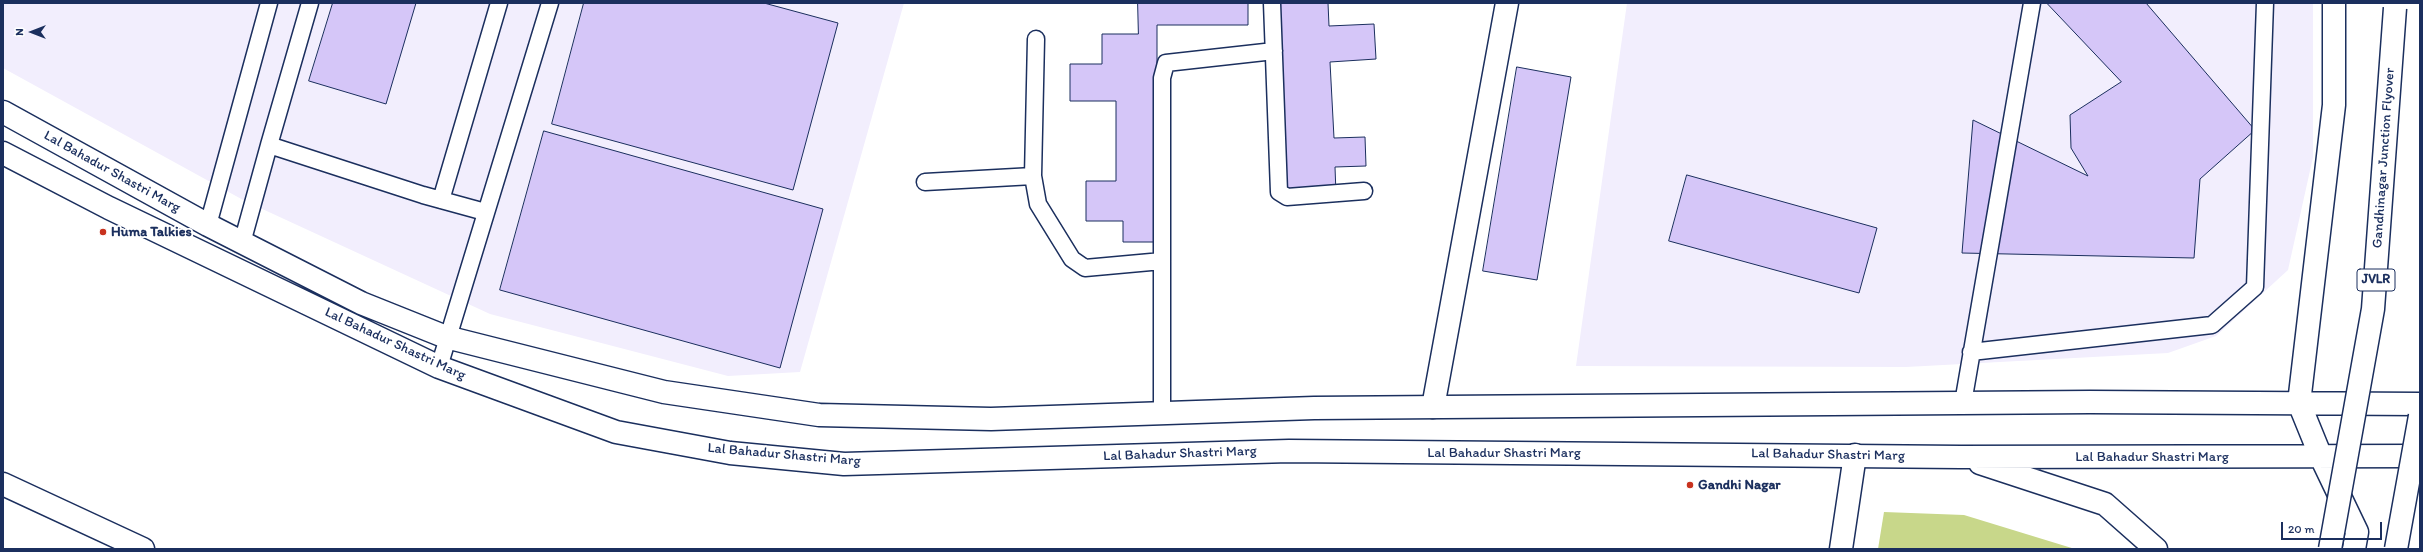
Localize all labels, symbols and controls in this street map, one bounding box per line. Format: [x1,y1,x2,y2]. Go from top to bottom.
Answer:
north arrow [12,12,52,52]
text: N [13,28,26,36]
street label: Gandhinagar Junction Flyover [2369,67,2399,249]
street label: Lal Bahadur Shastri Marg [41,127,183,217]
place label: Huma Talkies [111,224,192,240]
marker: Huma Talkies [98,227,108,237]
road number: JVLR [2357,269,2395,291]
street label: Lal Bahadur Shastri Marg [322,304,468,384]
street label: Lal Bahadur Shastri Marg [707,440,861,470]
street label: Lal Bahadur Shastri Marg [1103,443,1257,465]
street label: Lal Bahadur Shastri Marg [1427,445,1581,461]
street label: Lal Bahadur Shastri Marg [1751,445,1905,465]
street label: Lal Bahadur Shastri Marg [2075,449,2229,465]
place label: Gandhi Nagar [1698,477,1781,493]
marker: Gandhi Nagar [1685,480,1695,490]
scale bar [2283,514,2384,540]
text: 20 m [2288,522,2315,536]

